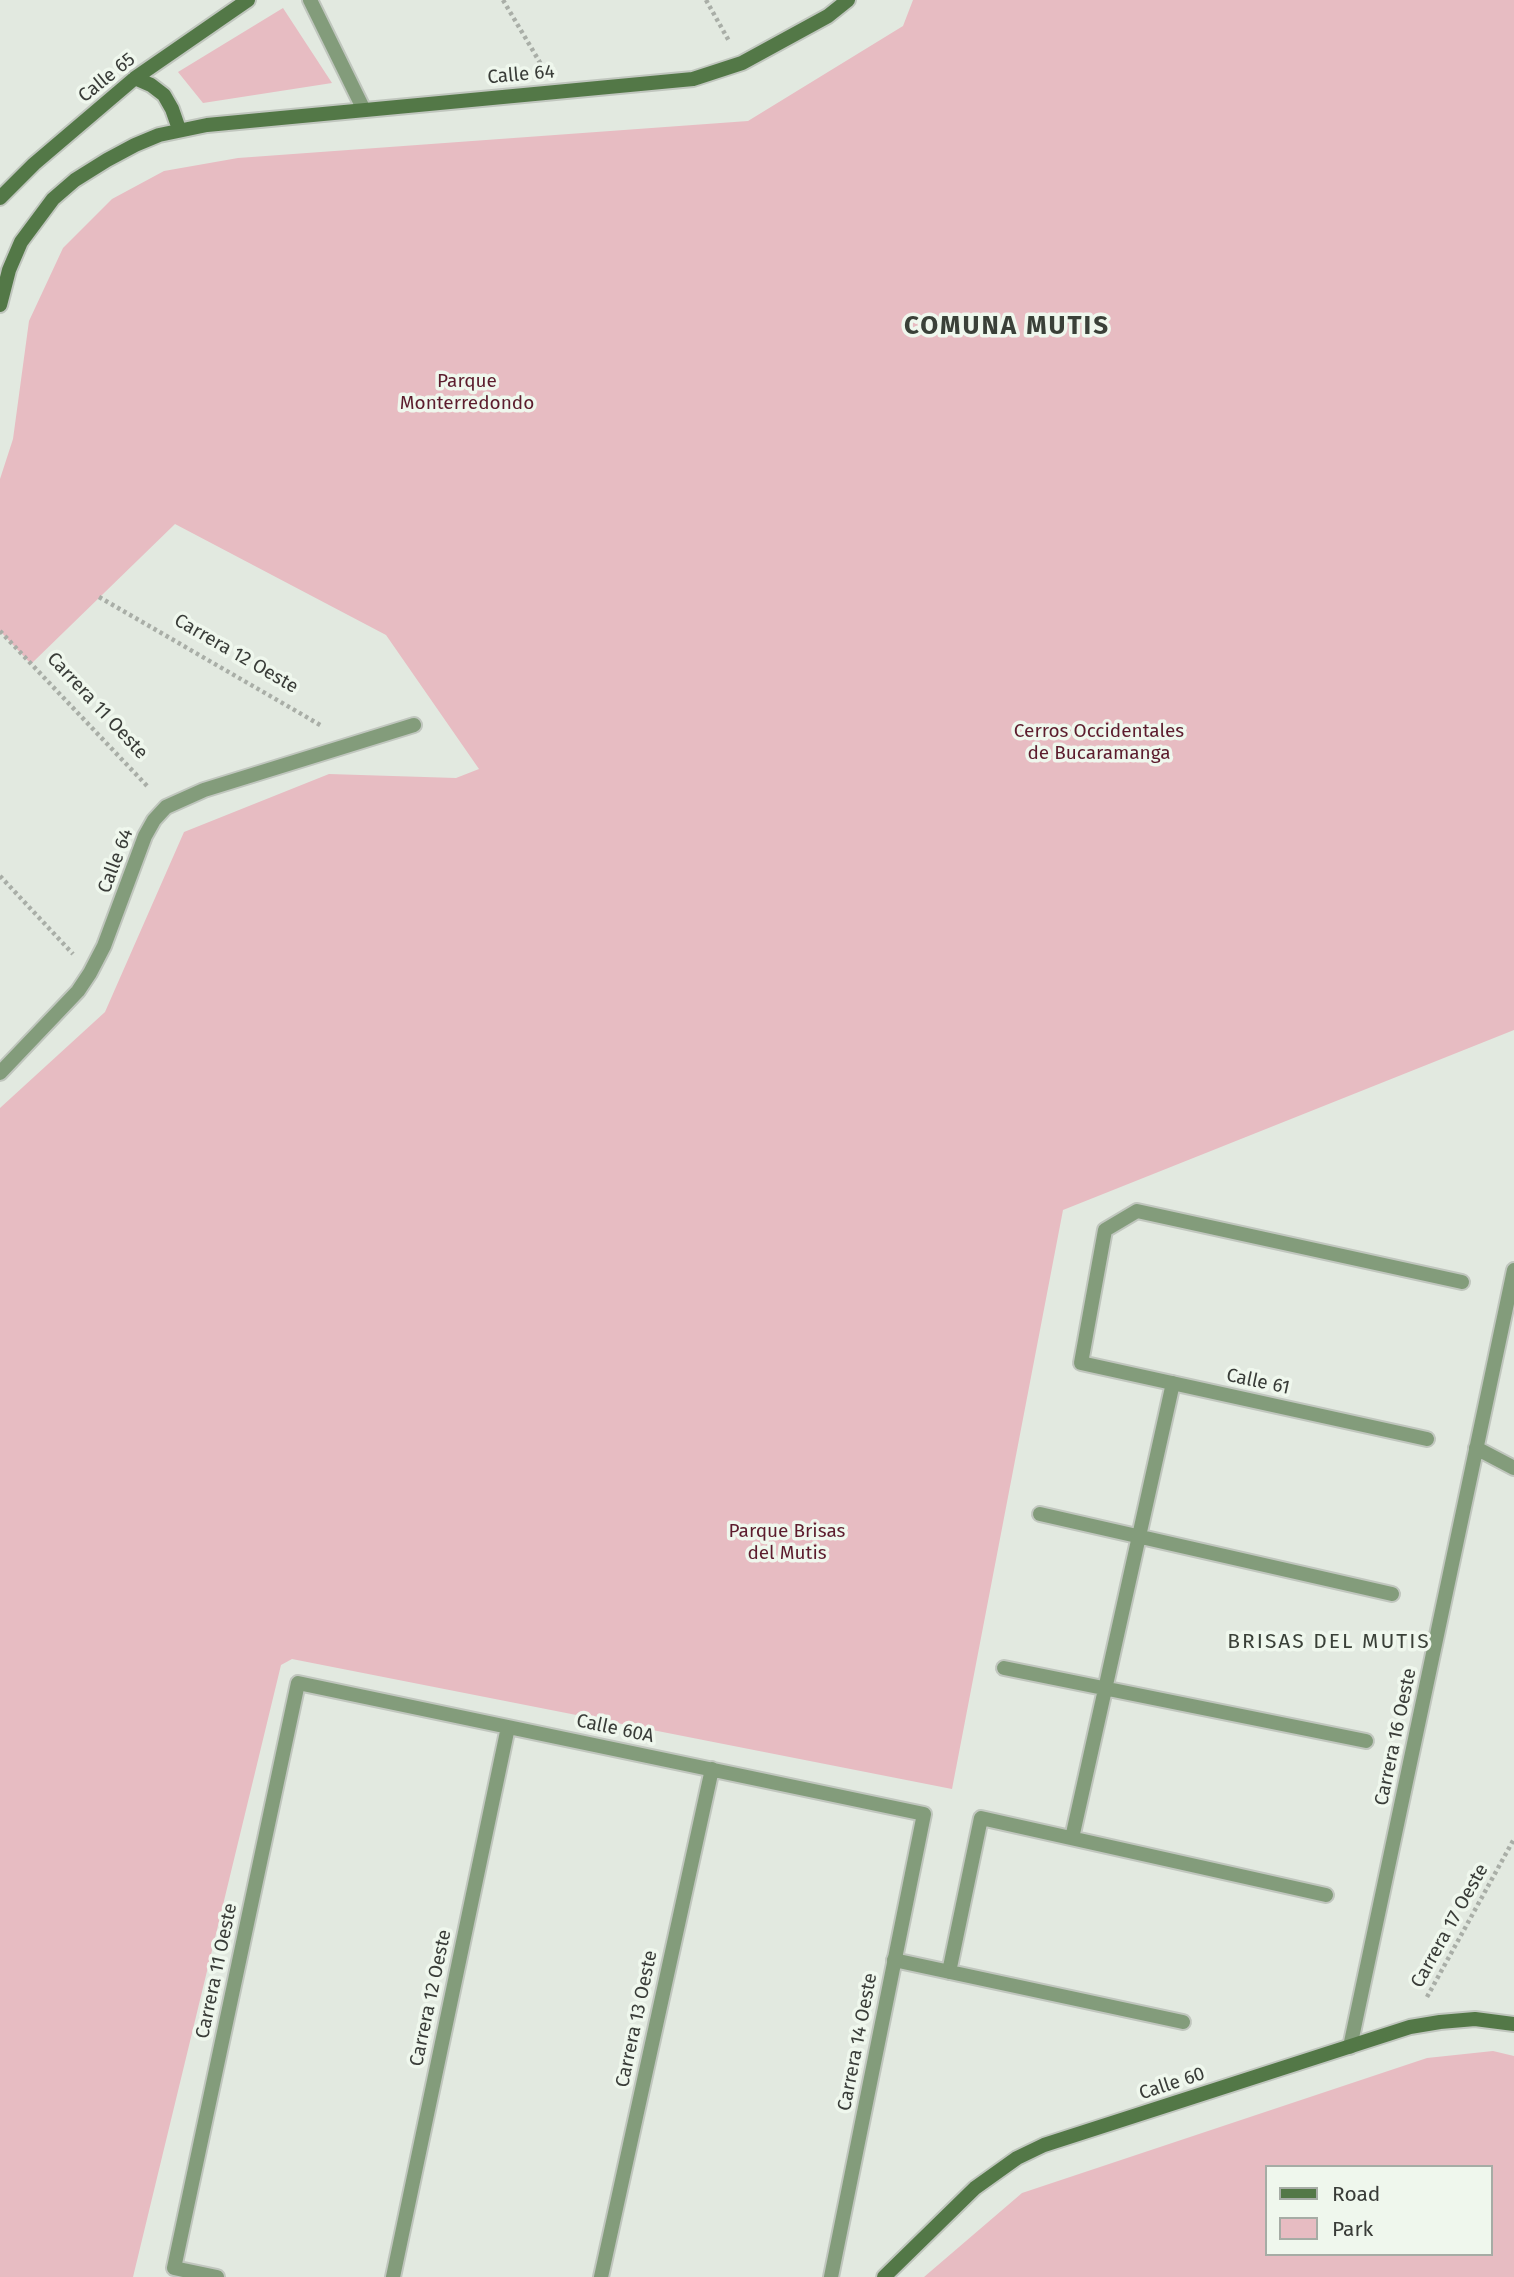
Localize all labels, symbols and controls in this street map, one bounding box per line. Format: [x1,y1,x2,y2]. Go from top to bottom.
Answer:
street label: Calle 65 [74,48,140,108]
street label: Calle 64 [487,61,555,89]
district label: COMUNA MUTIS [905,311,1109,343]
park label: Parque Monterredondo [400,371,534,415]
street label: Carrera 12 Oeste [170,609,302,699]
street label: Carrera 11 Oeste [42,648,152,764]
park label: Cerros Occidentales de Bucaramanga [1014,721,1184,765]
street label: Calle 64 [93,826,139,896]
street label: Calle 61 [1224,1364,1292,1400]
park label: Parque Brisas del Mutis [729,1521,845,1565]
district label: BRISAS DEL MUTIS [1229,1629,1429,1655]
street label: Carrera 16 Oeste [1370,1666,1422,1808]
street label: Calle 60A [574,1710,656,1748]
street label: Carrera 17 Oeste [1407,1860,1493,1992]
street label: Carrera 11 Oeste [192,1901,242,2041]
street label: Carrera 12 Oeste [405,1928,457,2068]
street label: Carrera 13 Oeste [611,1948,663,2090]
street label: Carrera 14 Oeste [833,1971,883,2113]
street label: Calle 60 [1136,2063,1208,2105]
legend [1266,2165,1493,2256]
text: Road [1332,2181,1380,2207]
text: Park [1332,2216,1373,2242]

